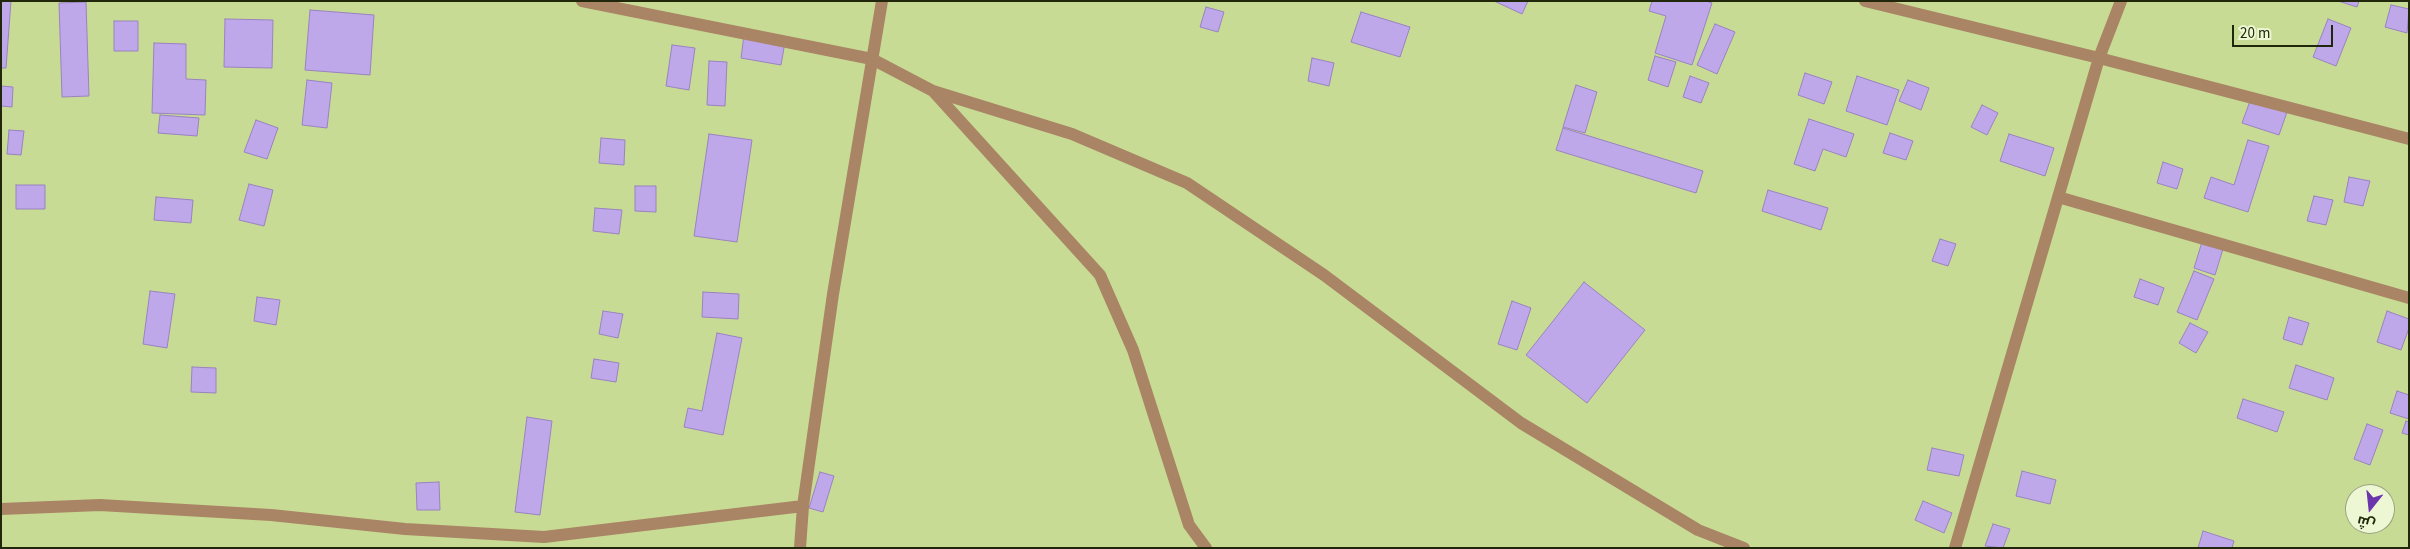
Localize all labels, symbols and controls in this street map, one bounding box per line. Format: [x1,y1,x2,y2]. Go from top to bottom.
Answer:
scale bar [2235,15,2336,47]
text: 20 m [2240,23,2270,44]
north arrow [2345,484,2395,534]
text: ش [2355,510,2378,535]

